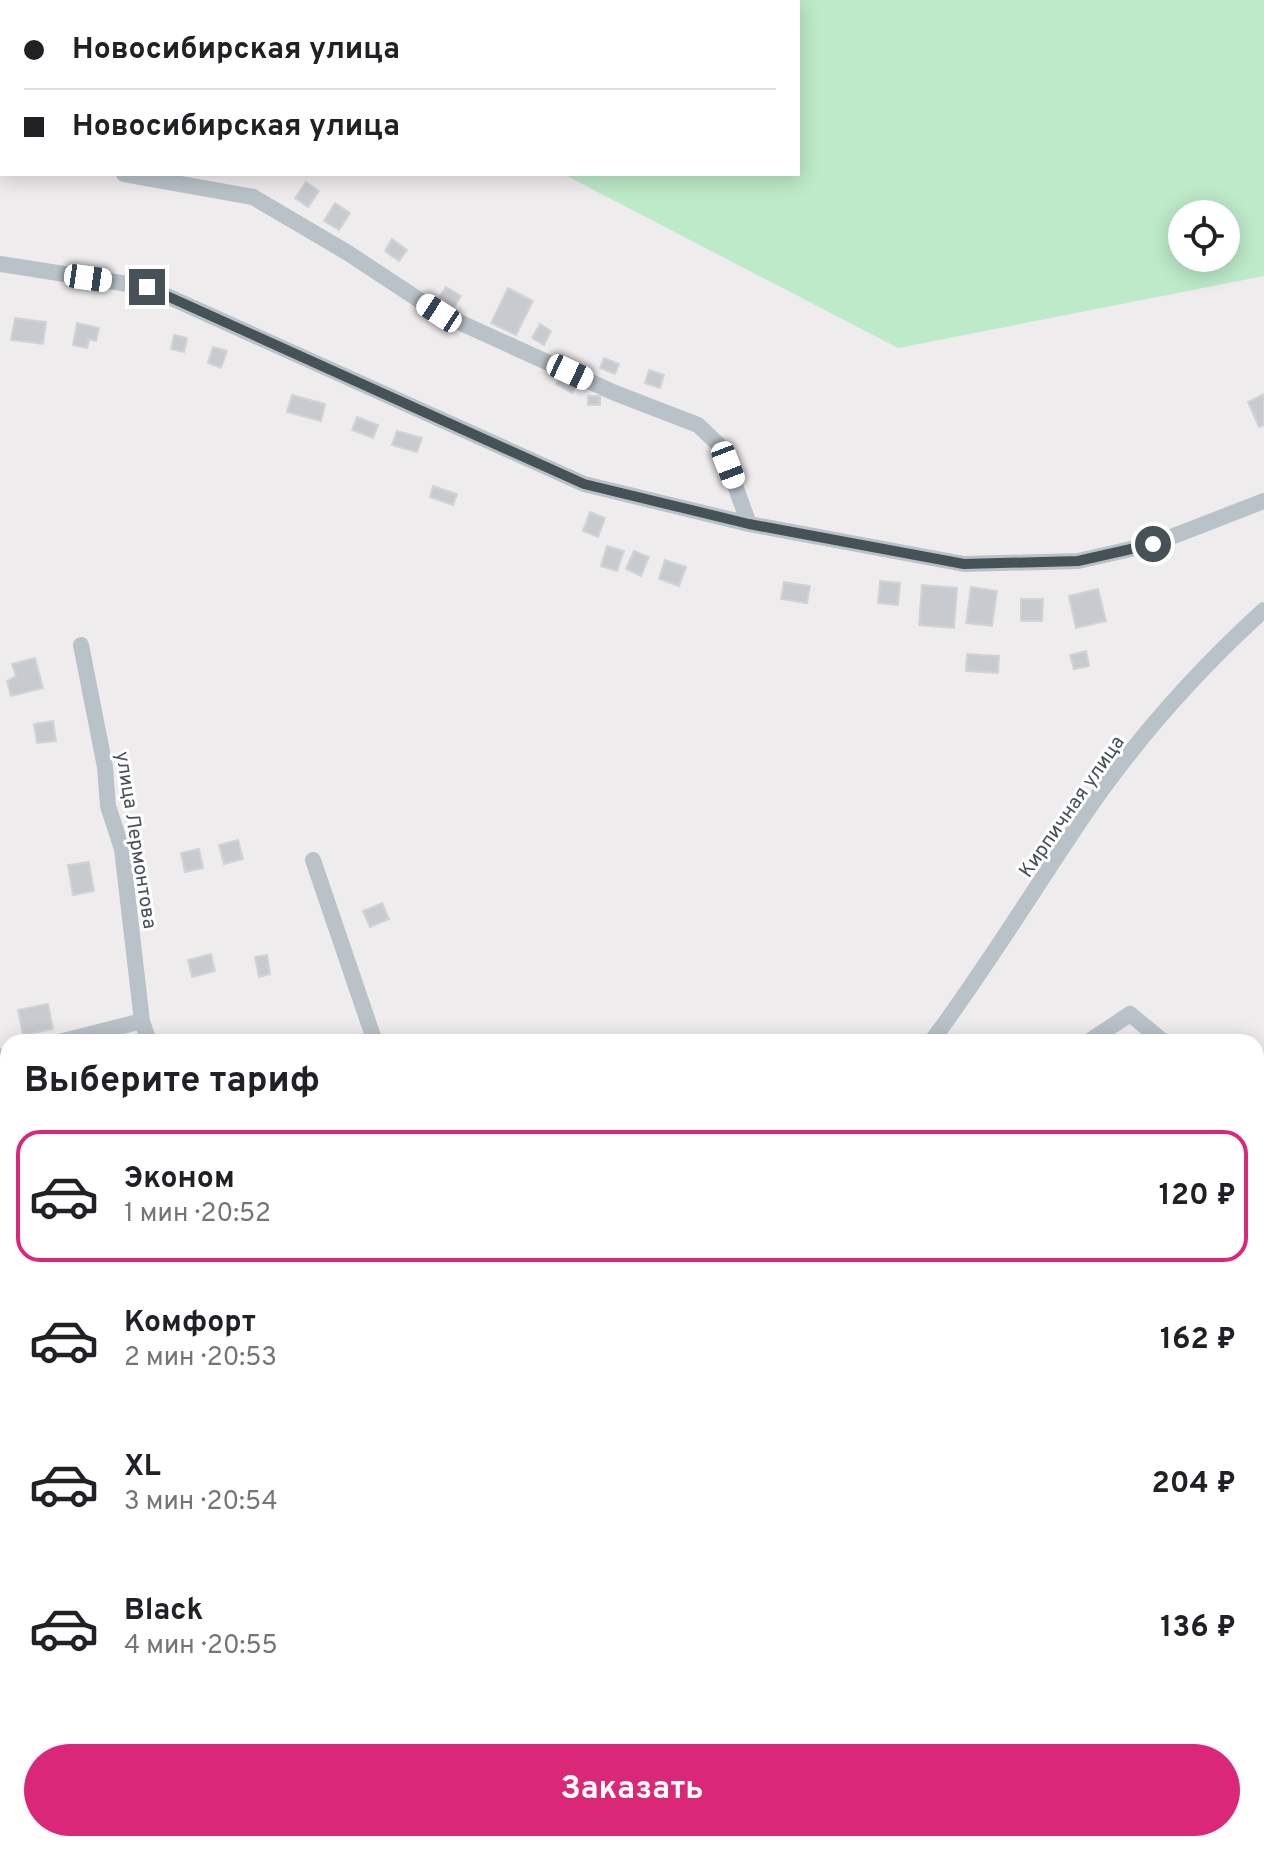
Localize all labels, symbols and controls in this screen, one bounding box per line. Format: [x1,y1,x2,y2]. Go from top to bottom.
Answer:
text: Новосибирская улица [72,32,400,69]
text: Новосибирская улица [72,109,400,146]
map controls [1168,200,1240,272]
button: locate [1168,200,1240,272]
car [63,263,113,293]
route end [129,269,165,305]
car [412,290,466,336]
car [543,351,597,393]
car [708,438,748,492]
route start [1135,526,1171,562]
street label: Кирпичная улица [1014,731,1131,883]
street label: улица Лермонтова [108,750,162,931]
text: Выберите тариф [24,1059,320,1105]
icon: car [28,1160,100,1232]
text: Эконом [124,1161,235,1198]
text: 120 ₽ [1159,1178,1236,1215]
text: 1 мин · 20:52 [124,1198,271,1231]
icon: car [28,1304,100,1376]
text: Комфорт [124,1305,256,1342]
text: 162 ₽ [1160,1322,1236,1359]
text: 2 мин · 20:53 [124,1342,277,1375]
icon: car [28,1448,100,1520]
text: XL [124,1449,161,1486]
text: 204 ₽ [1151,1466,1236,1503]
text: 3 мин · 20:54 [124,1486,278,1519]
icon: car [28,1592,100,1664]
text: Black [124,1593,203,1630]
text: 136 ₽ [1160,1610,1236,1647]
text: 4 мин · 20:55 [124,1630,278,1663]
button: Заказать [24,1744,1240,1836]

